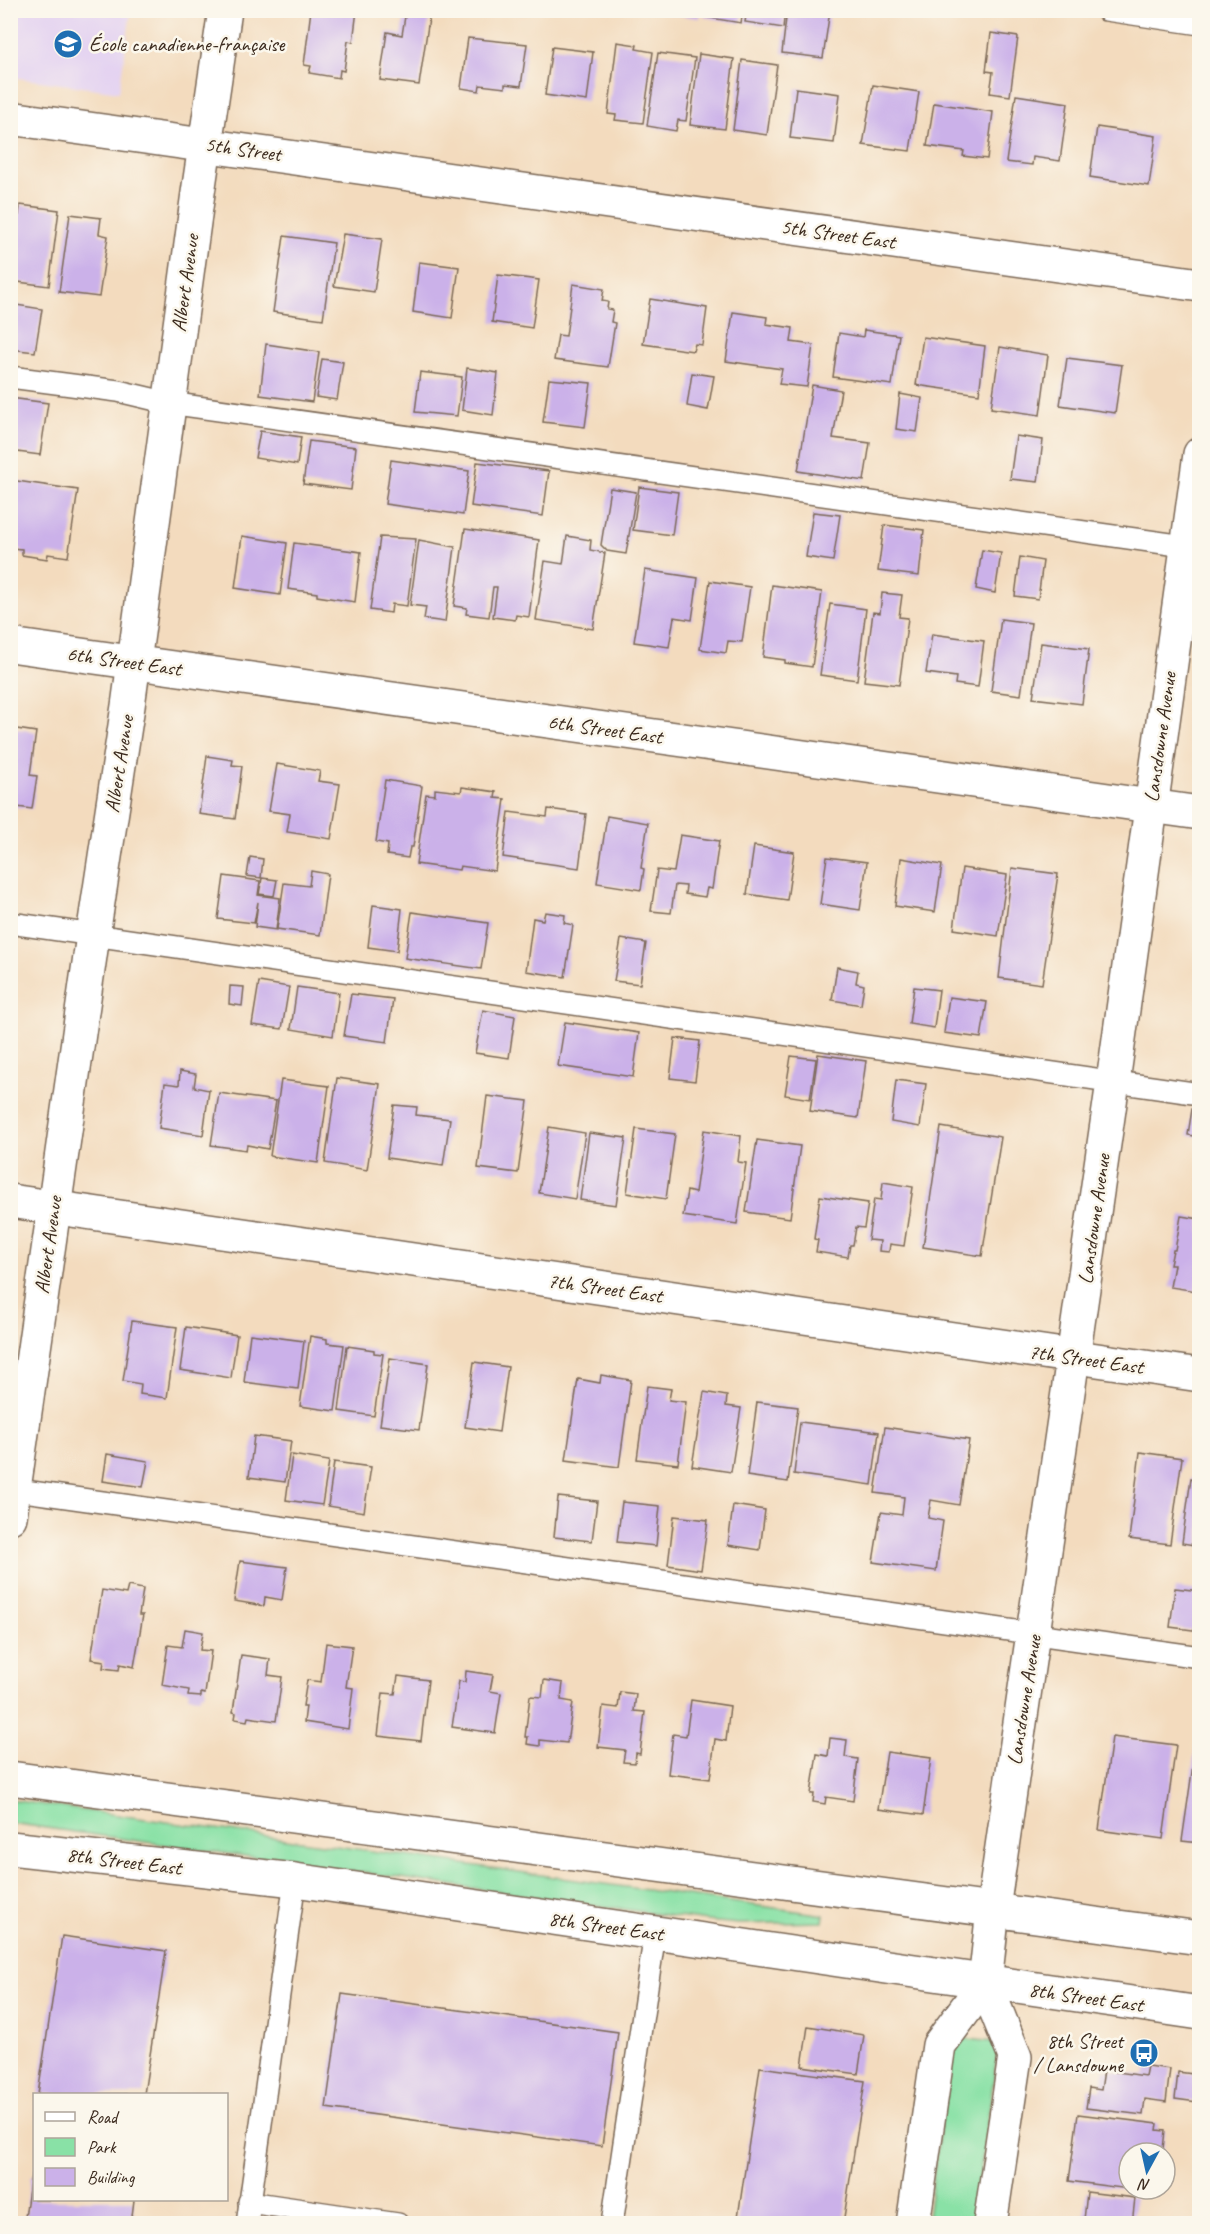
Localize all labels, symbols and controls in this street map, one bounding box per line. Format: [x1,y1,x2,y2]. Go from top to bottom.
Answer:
school or university icon: École canadienne-française [52,28,84,60]
place label: École canadienne-française [89,31,285,57]
street label: 5th Street [203,131,285,167]
street label: 5th Street East [779,213,899,255]
street label: Albert Avenue [165,231,205,333]
street label: 6th Street East [65,640,185,682]
street label: Lansdowne Avenue [1138,669,1182,804]
street label: 6th Street East [546,708,666,750]
street label: Albert Avenue [98,711,140,814]
street label: Lansdowne Avenue [1072,1151,1116,1286]
street label: Albert Avenue [28,1193,68,1295]
street label: 7th Street East [546,1267,666,1309]
street label: 7th Street East [1027,1338,1147,1380]
street label: Lansdowne Avenue [1001,1632,1047,1767]
street label: 8th Street East [65,1841,185,1881]
street label: 8th Street East [547,1905,667,1947]
street label: 8th Street East [1027,1976,1147,2018]
place label: 8th Street / Lansdowne [1033,2028,1125,2078]
bus stop icon: 8th Street / Lansdowne [1128,2037,1160,2069]
legend [33,2093,228,2201]
text: Road [87,2106,120,2128]
text: Park [87,2136,117,2158]
north arrow [1117,2141,1177,2201]
text: Building [87,2166,136,2188]
text: N [1136,2174,1151,2195]

